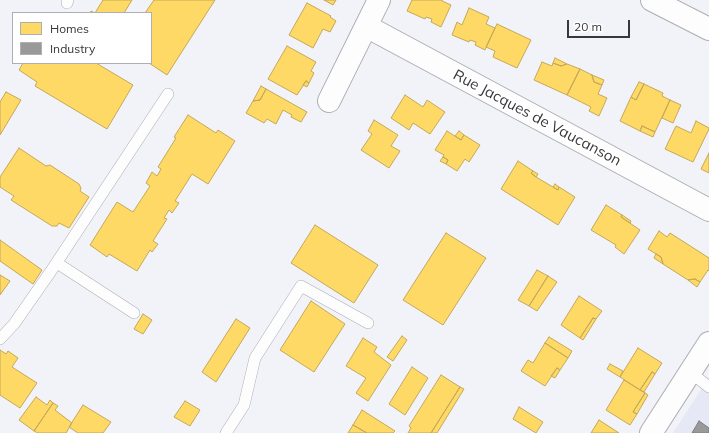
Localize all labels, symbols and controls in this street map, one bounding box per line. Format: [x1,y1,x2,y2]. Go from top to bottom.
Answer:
legend [12,12,152,64]
scale bar [569,12,632,38]
text: 20 m [574,19,602,34]
text: Homes [50,21,89,36]
text: Industry [50,41,95,56]
street label: Rue Jacques de Vaucanson [450,66,624,170]

